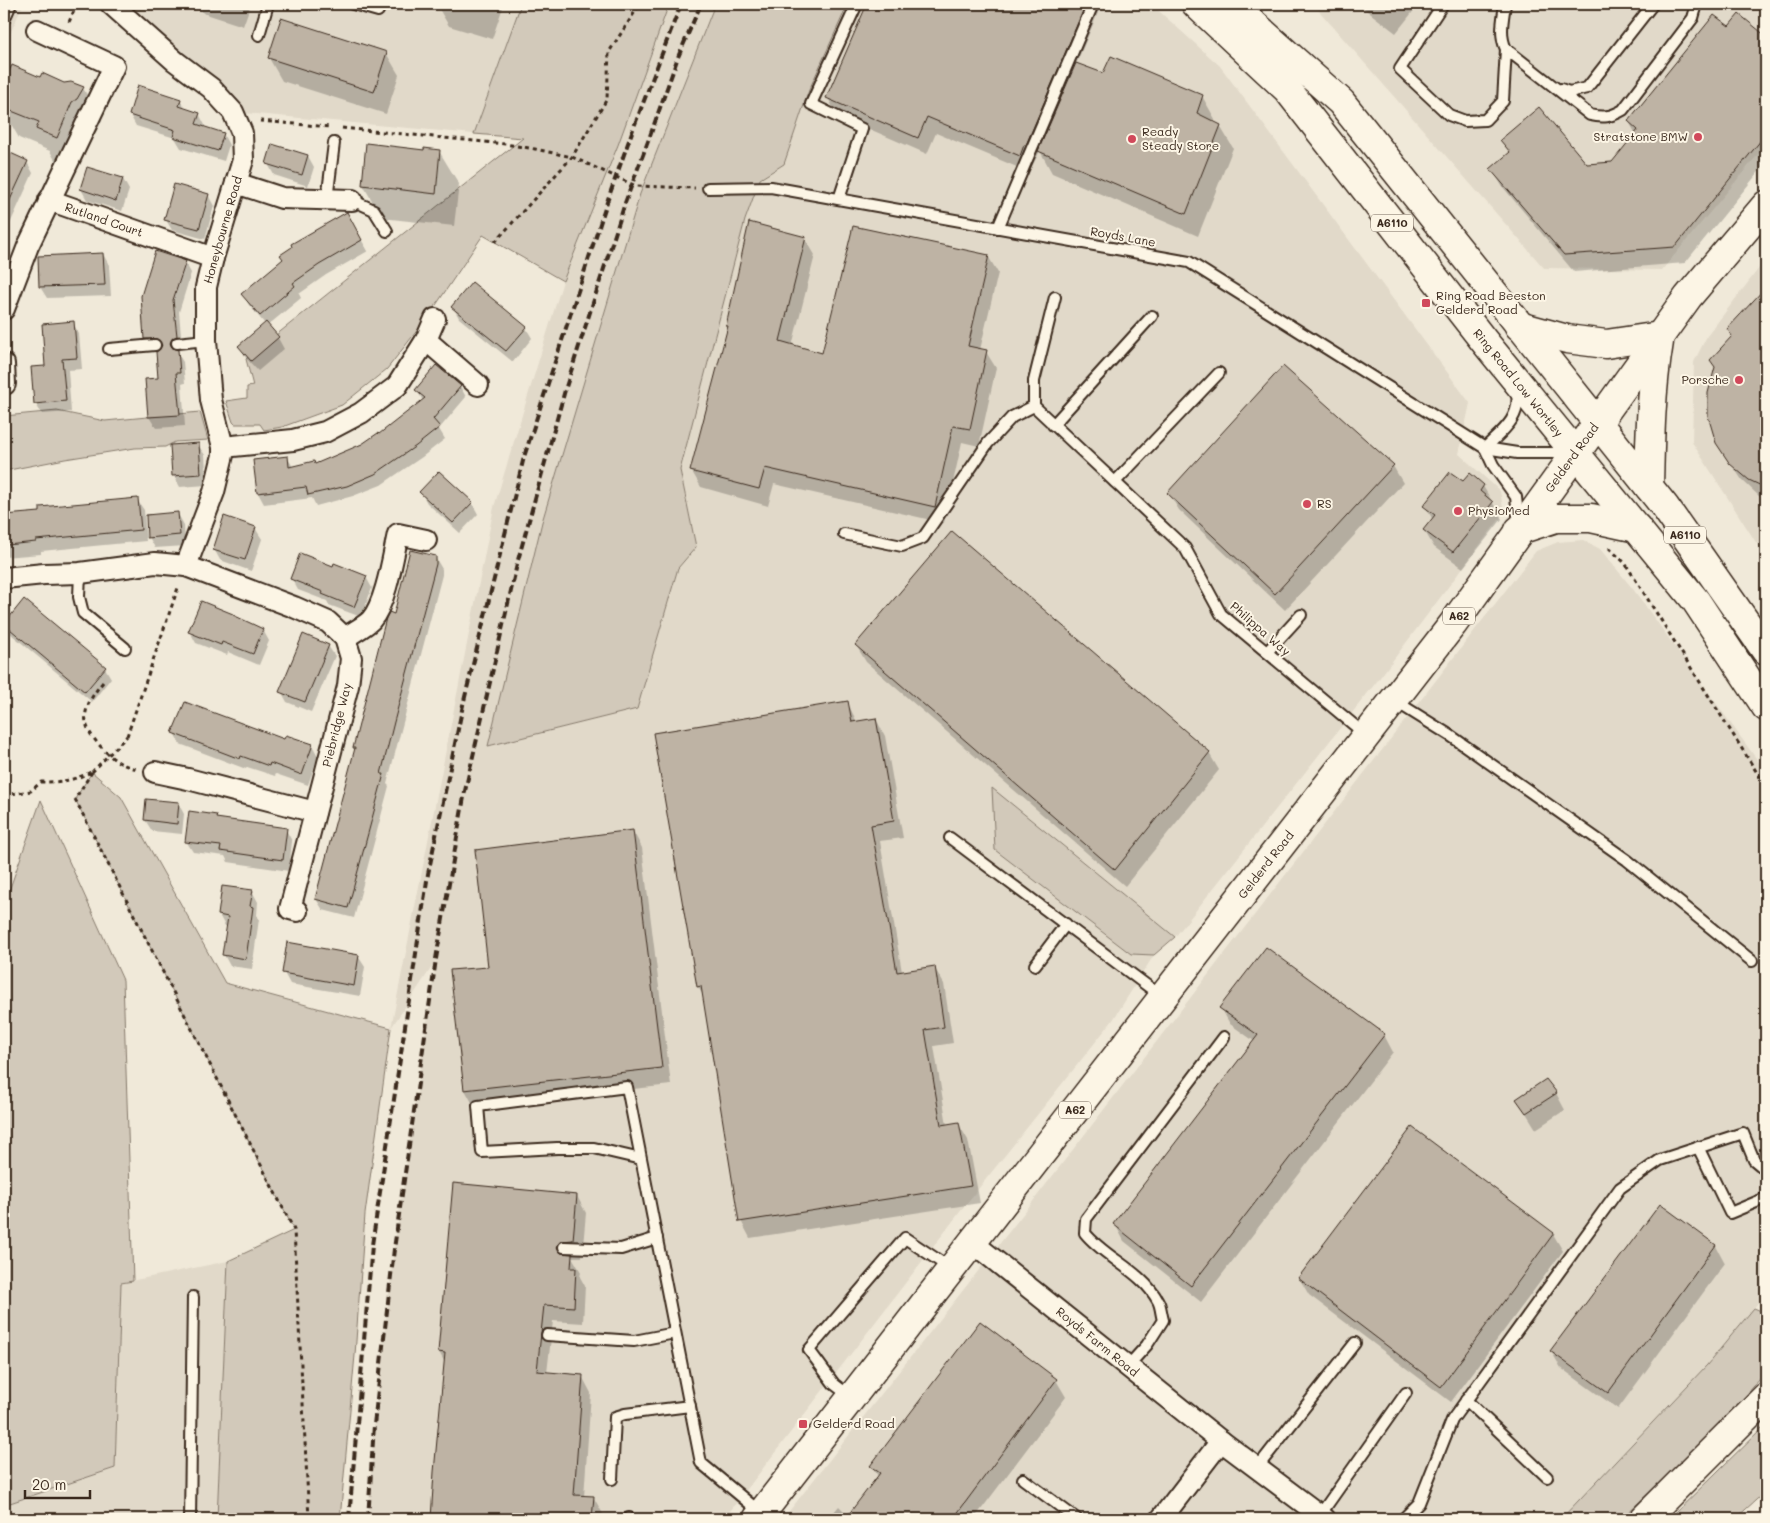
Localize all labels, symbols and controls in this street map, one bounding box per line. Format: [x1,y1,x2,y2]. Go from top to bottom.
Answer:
place label: Ready Steady Store [1142,123,1219,153]
place label: Stratstone BMW [1593,128,1688,144]
marker: Stratstone BMW [1692,131,1704,143]
marker: Ready Steady Store [1126,133,1138,145]
street label: Honeybourne Road [199,174,245,285]
street label: Rutland Court [63,198,146,240]
road number: A6110 [1371,214,1413,232]
street label: Royds Lane [1089,222,1157,250]
place label: Ring Road Beeston Gelderd Road [1436,287,1546,317]
marker: Ring Road Beeston Gelderd Road [1420,297,1432,309]
street label: Ring Road Low Wortley [1470,325,1567,440]
place label: Porsche [1681,371,1729,387]
marker: Porsche [1733,374,1745,386]
street label: Gelderd Road [1541,419,1602,495]
place label: RS [1317,495,1332,511]
marker: RS [1301,498,1313,510]
place label: PhysioMed [1468,502,1530,518]
marker: PhysioMed [1452,505,1464,517]
road number: A6110 [1664,526,1706,544]
street label: Philippa Way [1227,598,1294,659]
road number: A62 [1443,608,1475,624]
street label: Piebridge Way [318,681,354,768]
street label: Gelderd Road [1234,827,1297,902]
road number: A62 [1059,1102,1091,1118]
street label: Royds Farm Road [1053,1303,1143,1380]
place label: Gelderd Road [813,1415,895,1431]
marker: Gelderd Road [797,1418,809,1430]
scale bar [25,1468,90,1500]
text: 20 m [32,1474,66,1494]

